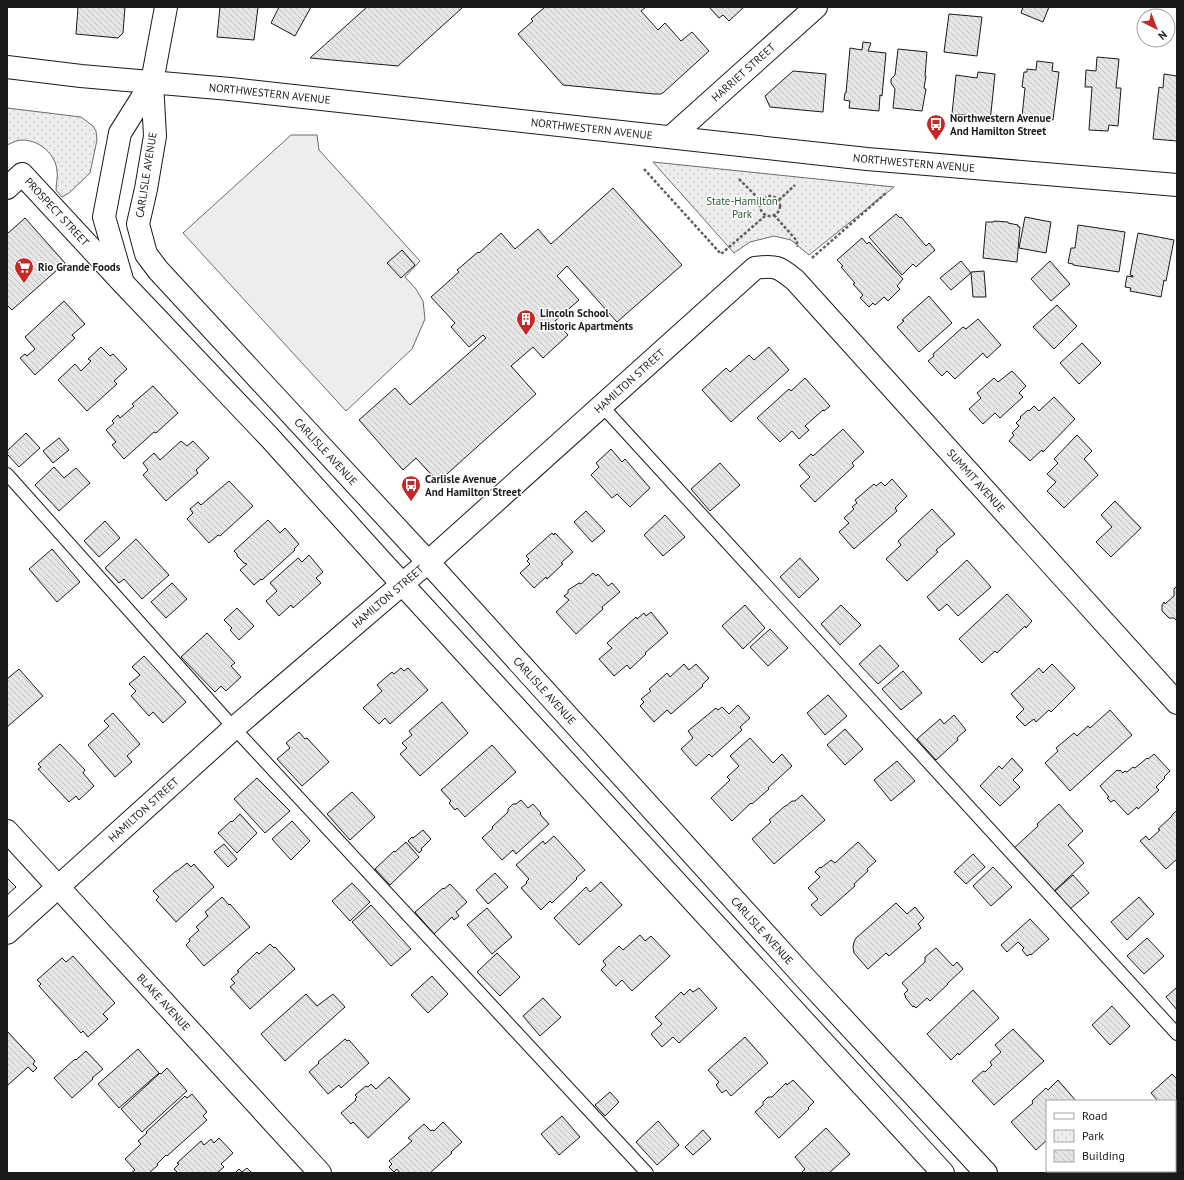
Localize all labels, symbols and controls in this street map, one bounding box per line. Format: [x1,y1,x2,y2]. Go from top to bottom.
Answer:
north arrow [1136,8,1176,48]
text: N [1155,28,1170,43]
street label: HARRIET STREET [708,40,778,105]
street label: NORTHWESTERN AVENUE [208,80,331,107]
place label: Northwestern Avenue And Hamilton Street [950,111,1052,138]
bus stop icon: Northwestern Avenue And Hamilton Street [925,113,947,141]
street label: NORTHWESTERN AVENUE [530,115,653,142]
street label: CARLISLE AVENUE [132,131,160,219]
street label: NORTHWESTERN AVENUE [852,150,976,175]
street label: PROSPECT STREET [22,174,92,249]
park label: State-Hamilton Park [706,194,778,221]
supermarket icon: Rio Grande Foods [13,256,35,284]
place label: Rio Grande Foods [38,260,121,274]
place label: Lincoln School Historic Apartments [540,306,633,333]
building icon: Lincoln School Historic Apartments [515,308,537,336]
street label: HAMILTON STREET [591,346,668,416]
street label: CARLISLE AVENUE [291,415,360,488]
street label: SUMMIT AVENUE [944,446,1008,515]
place label: Carlisle Avenue And Hamilton Street [425,472,521,499]
bus stop icon: Carlisle Avenue And Hamilton Street [400,474,422,502]
street label: HAMILTON STREET [349,562,426,631]
street label: CARLISLE AVENUE [510,654,579,727]
street label: HAMILTON STREET [105,774,182,845]
street label: CARLISLE AVENUE [728,894,796,967]
street label: BLAKE AVENUE [134,971,193,1034]
legend [1046,1100,1176,1172]
text: Road [1082,1108,1107,1123]
text: Park [1082,1128,1104,1143]
text: Building [1082,1148,1125,1163]

